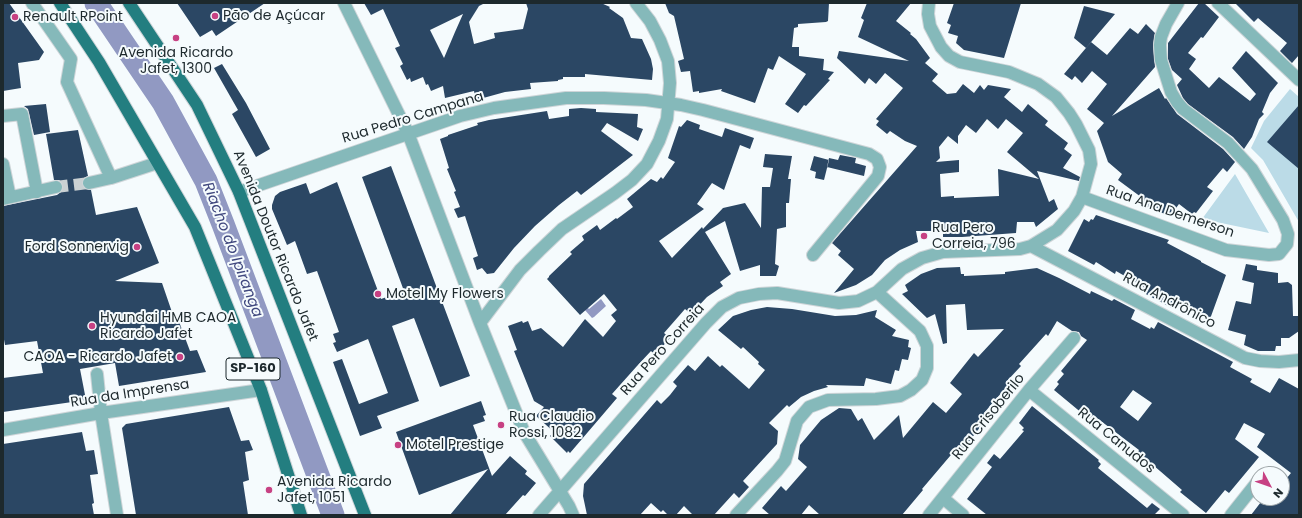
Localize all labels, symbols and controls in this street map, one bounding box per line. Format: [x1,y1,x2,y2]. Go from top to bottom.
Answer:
place label: Pão de Açúcar [223,8,325,24]
place label: Renault RPoint [23,9,123,25]
marker: Pão de Açúcar [210,11,220,21]
marker: Renault RPoint [10,12,20,22]
marker: Avenida Ricardo Jafet, 1300 [171,33,181,43]
place label: Avenida Ricardo Jafet, 1300 [119,45,233,78]
street label: Rua Pedro Campana [340,88,486,148]
street label: Avenida Doutor Ricardo Jafet [229,148,321,344]
water label: Riacho do Ipiranga [198,180,266,320]
street label: Rua Ana Demerson [1104,182,1236,242]
place label: Rua Pero Correia, 796 [932,220,1016,252]
marker: Rua Pero Correia, 796 [919,231,929,241]
place label: Ford Sonnervig [25,239,129,255]
marker: Ford Sonnervig [132,242,142,252]
street label: Rua Andrônico [1120,270,1218,332]
place label: Motel My Flowers [386,286,504,302]
marker: Motel My Flowers [373,289,383,299]
street label: Rua Pero Correia [618,301,708,399]
place label: Hyundai HMB CAOA Ricardo Jafet [100,310,236,342]
marker: Hyundai HMB CAOA Ricardo Jafet [87,321,97,331]
place label: CAOA - Ricardo Jafet [24,349,172,365]
marker: CAOA - Ricardo Jafet [175,352,185,362]
road number: SP-160 [226,358,280,380]
street label: Rua Crisoberilo [949,371,1029,463]
street label: Rua da Imprensa [69,376,191,412]
street label: Rua Canudos [1074,405,1158,477]
place label: Rua Claudio Rossi, 1082 [509,409,594,442]
marker: Rua Claudio Rossi, 1082 [496,420,506,430]
place label: Motel Prestige [406,437,504,453]
marker: Motel Prestige [393,440,403,450]
north arrow [1250,466,1290,506]
place label: Avenida Ricardo Jafet, 1051 [277,474,392,506]
marker: Avenida Ricardo Jafet, 1051 [264,485,274,495]
text: N [1270,485,1287,502]

